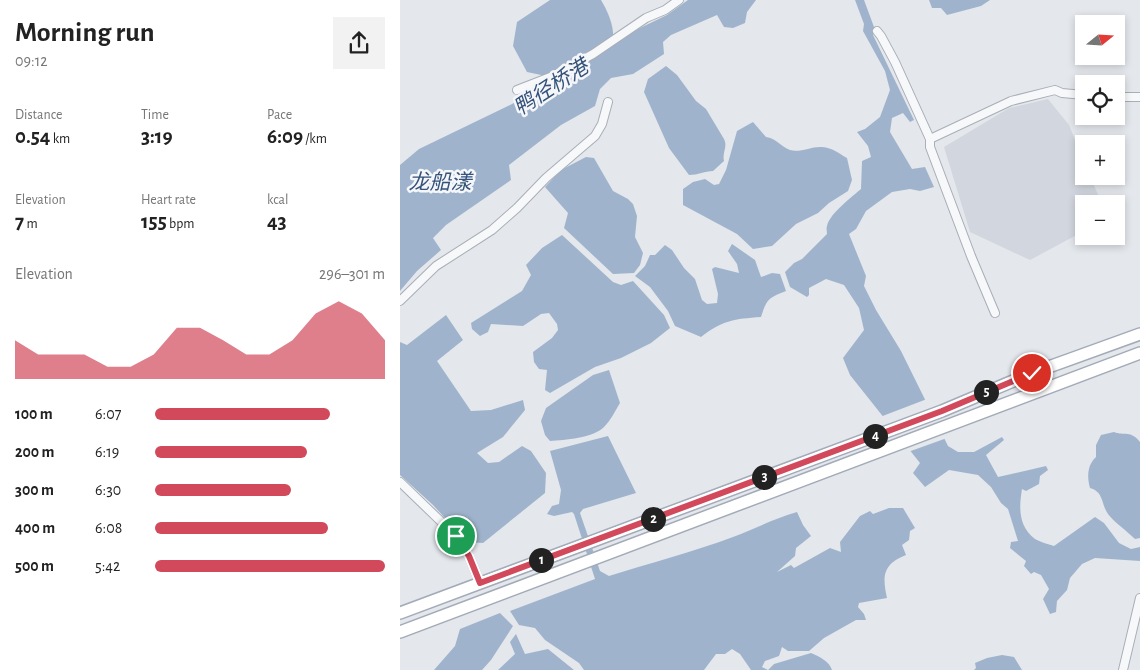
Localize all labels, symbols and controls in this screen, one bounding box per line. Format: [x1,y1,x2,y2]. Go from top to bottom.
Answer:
north arrow [1075,15,1125,65]
map controls [1075,15,1125,245]
button: share [333,17,385,69]
text: Morning run [15,19,155,47]
text: 09:12 [15,53,47,69]
water label: 鸭径桥港 [510,53,595,119]
button: locate [1075,75,1125,125]
text: Distance [15,108,62,122]
text: Time [141,108,169,122]
text: Pace [267,108,292,122]
text: 0.54 [15,126,50,147]
text: 3:19 [141,126,173,147]
text: 6:09 [267,126,303,147]
text: km [50,132,70,146]
text: /km [303,132,327,146]
button: + [1075,135,1125,185]
water label: 龙船漾 [409,171,474,193]
text: Elevation [15,193,66,207]
text: Heart rate [141,193,196,207]
text: kcal [267,193,288,207]
button: − [1075,195,1125,245]
text: 7 [15,211,24,232]
text: 155 [141,211,167,232]
text: 43 [267,211,287,232]
text: m [24,217,38,231]
text: bpm [167,217,194,231]
text: Elevation [15,266,73,282]
text: 296–301 m [319,266,385,282]
pin [1011,352,1053,394]
icon: check [1018,359,1046,387]
pin: 5 [974,380,998,404]
text: 5 [983,385,990,399]
text: 100 m [15,406,53,422]
text: 6:07 [95,406,121,422]
pin: 4 [862,424,888,448]
text: 4 [872,429,879,443]
text: 200 m [15,444,55,460]
text: 6:19 [95,444,119,460]
pin: 3 [752,464,776,490]
text: 3 [761,470,768,484]
text: 300 m [15,482,54,498]
text: 6:30 [95,482,121,498]
pin: 2 [640,506,666,532]
text: 2 [650,512,657,526]
pin [435,515,477,557]
text: 400 m [15,520,55,536]
text: 6:08 [95,520,122,536]
icon: arrive [442,522,470,550]
pin: 1 [528,548,554,572]
text: 1 [539,553,544,567]
text: 500 m [15,558,54,574]
text: 5:42 [95,558,120,574]

